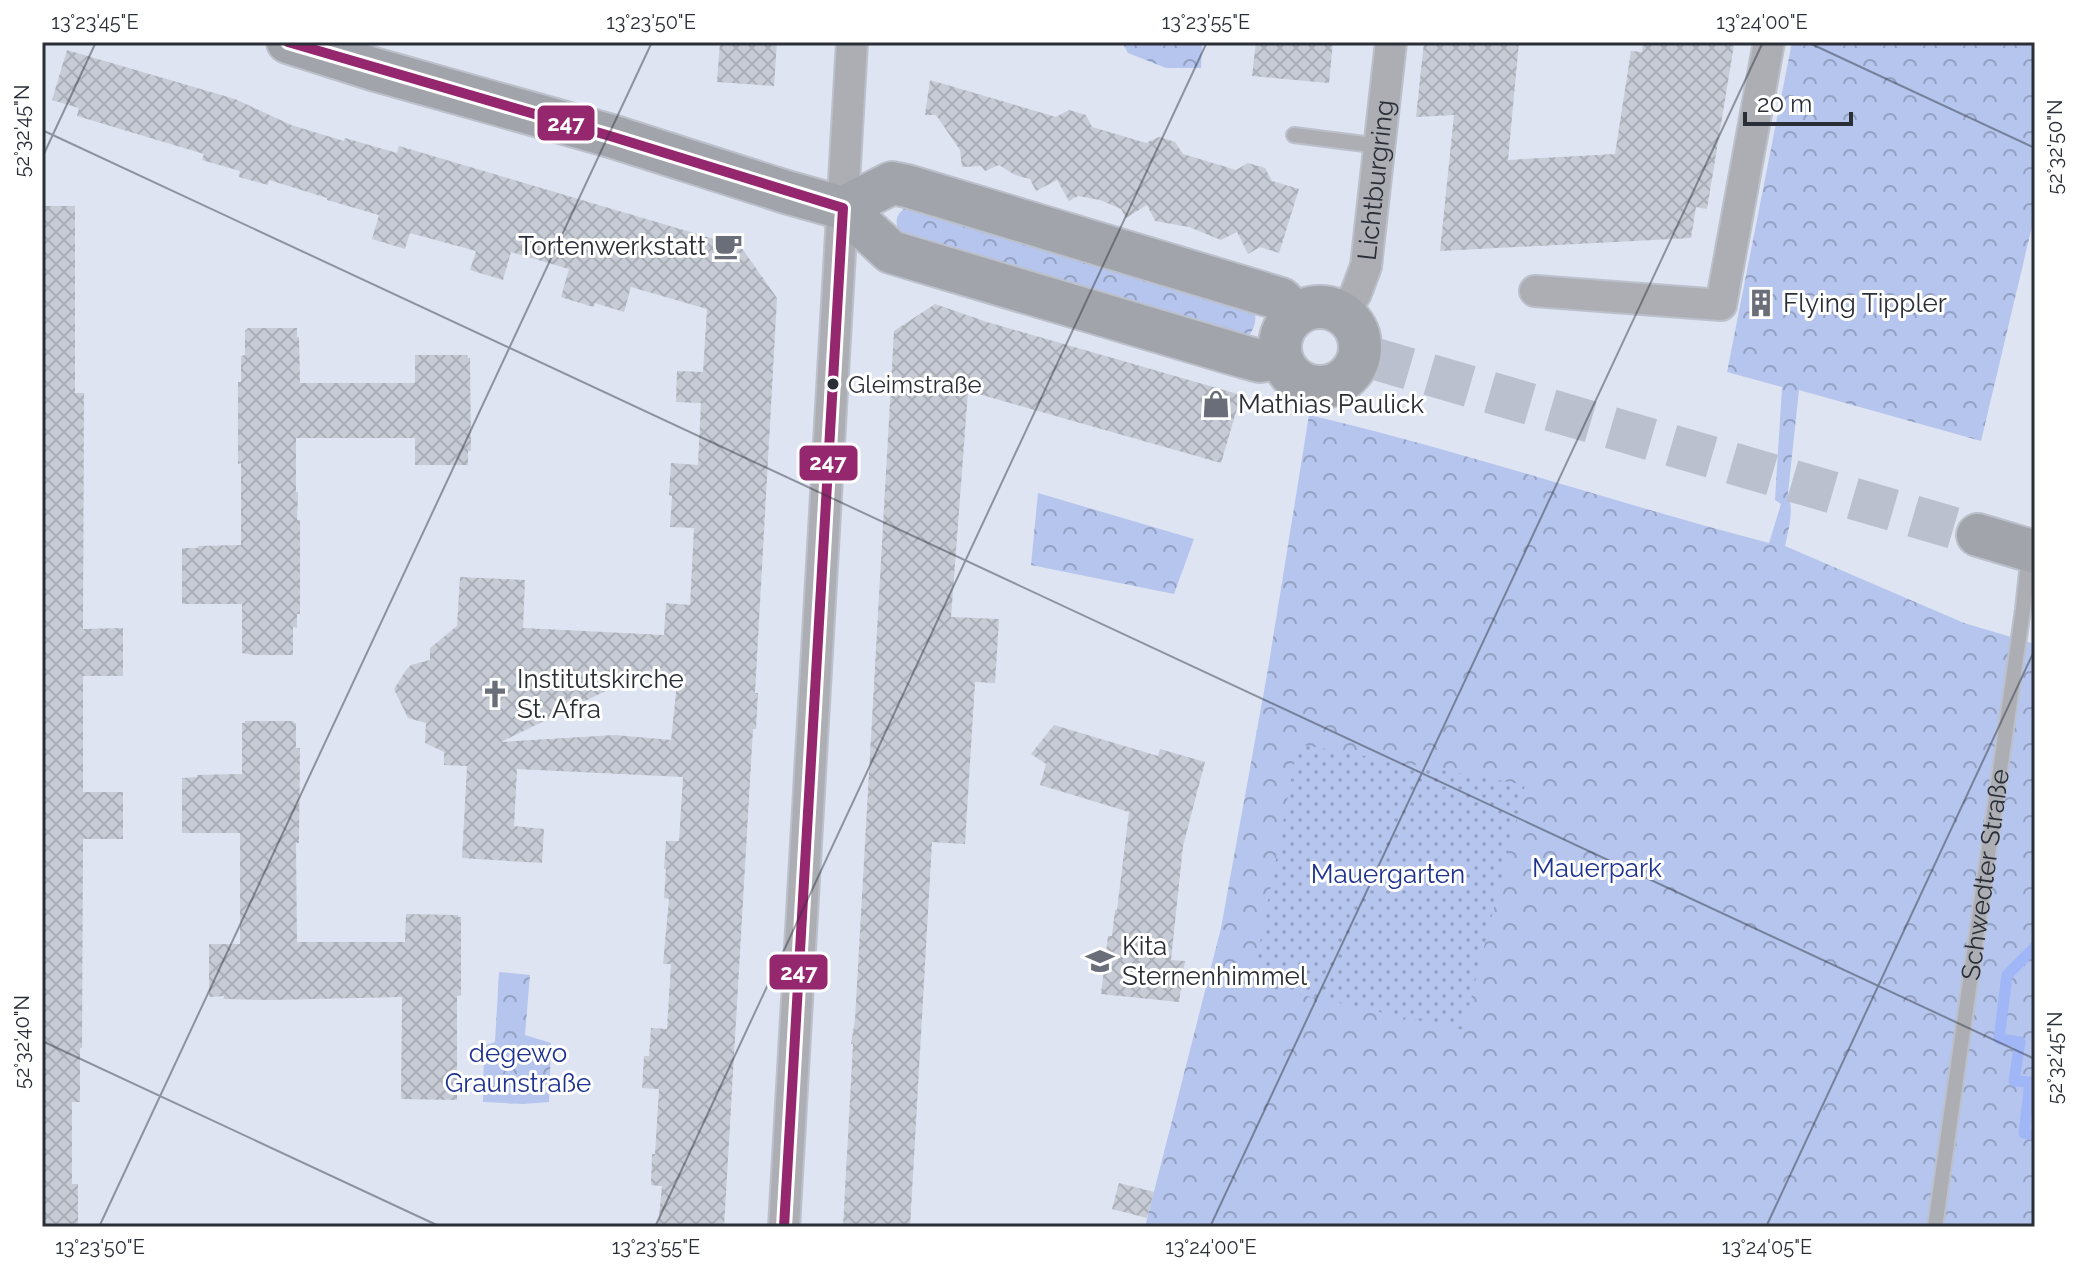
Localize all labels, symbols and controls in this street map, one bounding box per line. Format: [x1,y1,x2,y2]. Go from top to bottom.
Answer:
text: 13°23'45"E [51,10,139,34]
text: 13°23'50"E [606,10,696,34]
text: 13°23'55"E [1162,10,1250,34]
text: 13°24'00"E [1716,10,1808,34]
scale bar [1745,76,1851,126]
text: 52°32'45"N [10,85,34,177]
text: 20 m [1757,89,1812,118]
street label: Lichtburgring [1352,98,1399,262]
text: 52°32'50"N [2043,99,2067,195]
line badge: 247 [536,104,596,142]
text: 247 [547,110,585,136]
place label: Tortenwerkstatt [518,231,706,261]
cafe icon: Tortenwerkstatt [713,231,743,261]
building icon: Flying Tippler [1746,288,1776,318]
place label: Flying Tippler [1783,288,1947,318]
place label: Gleimstraße [848,370,982,399]
marker: Gleimstraße [825,376,841,392]
shop icon: Mathias Paulick [1201,389,1231,419]
place label: Mathias Paulick [1238,389,1424,419]
line badge: 247 [798,444,859,482]
text: 247 [809,449,847,475]
place label: Institutskirche St. Afra [517,664,684,724]
church icon: Institutskirche St. Afra [480,679,510,709]
street label: Schwedter Straße [1955,767,2015,982]
park label: Mauerpark [1532,853,1662,883]
park label: Mauergarten [1311,859,1465,889]
place label: Kita Sternenhimmel [1122,931,1308,991]
school or university icon: Kita Sternenhimmel [1085,946,1115,976]
line badge: 247 [768,953,829,991]
text: 247 [780,959,818,985]
text: 52°32'40"N [10,995,34,1089]
text: 52°32'45"N [2043,1012,2067,1104]
park label: degewo Graunstraße [445,1038,591,1098]
text: 13°23'50"E [55,1235,145,1259]
text: 13°23'55"E [612,1235,700,1259]
text: 13°24'00"E [1165,1235,1257,1259]
text: 13°24'05"E [1722,1235,1812,1259]

